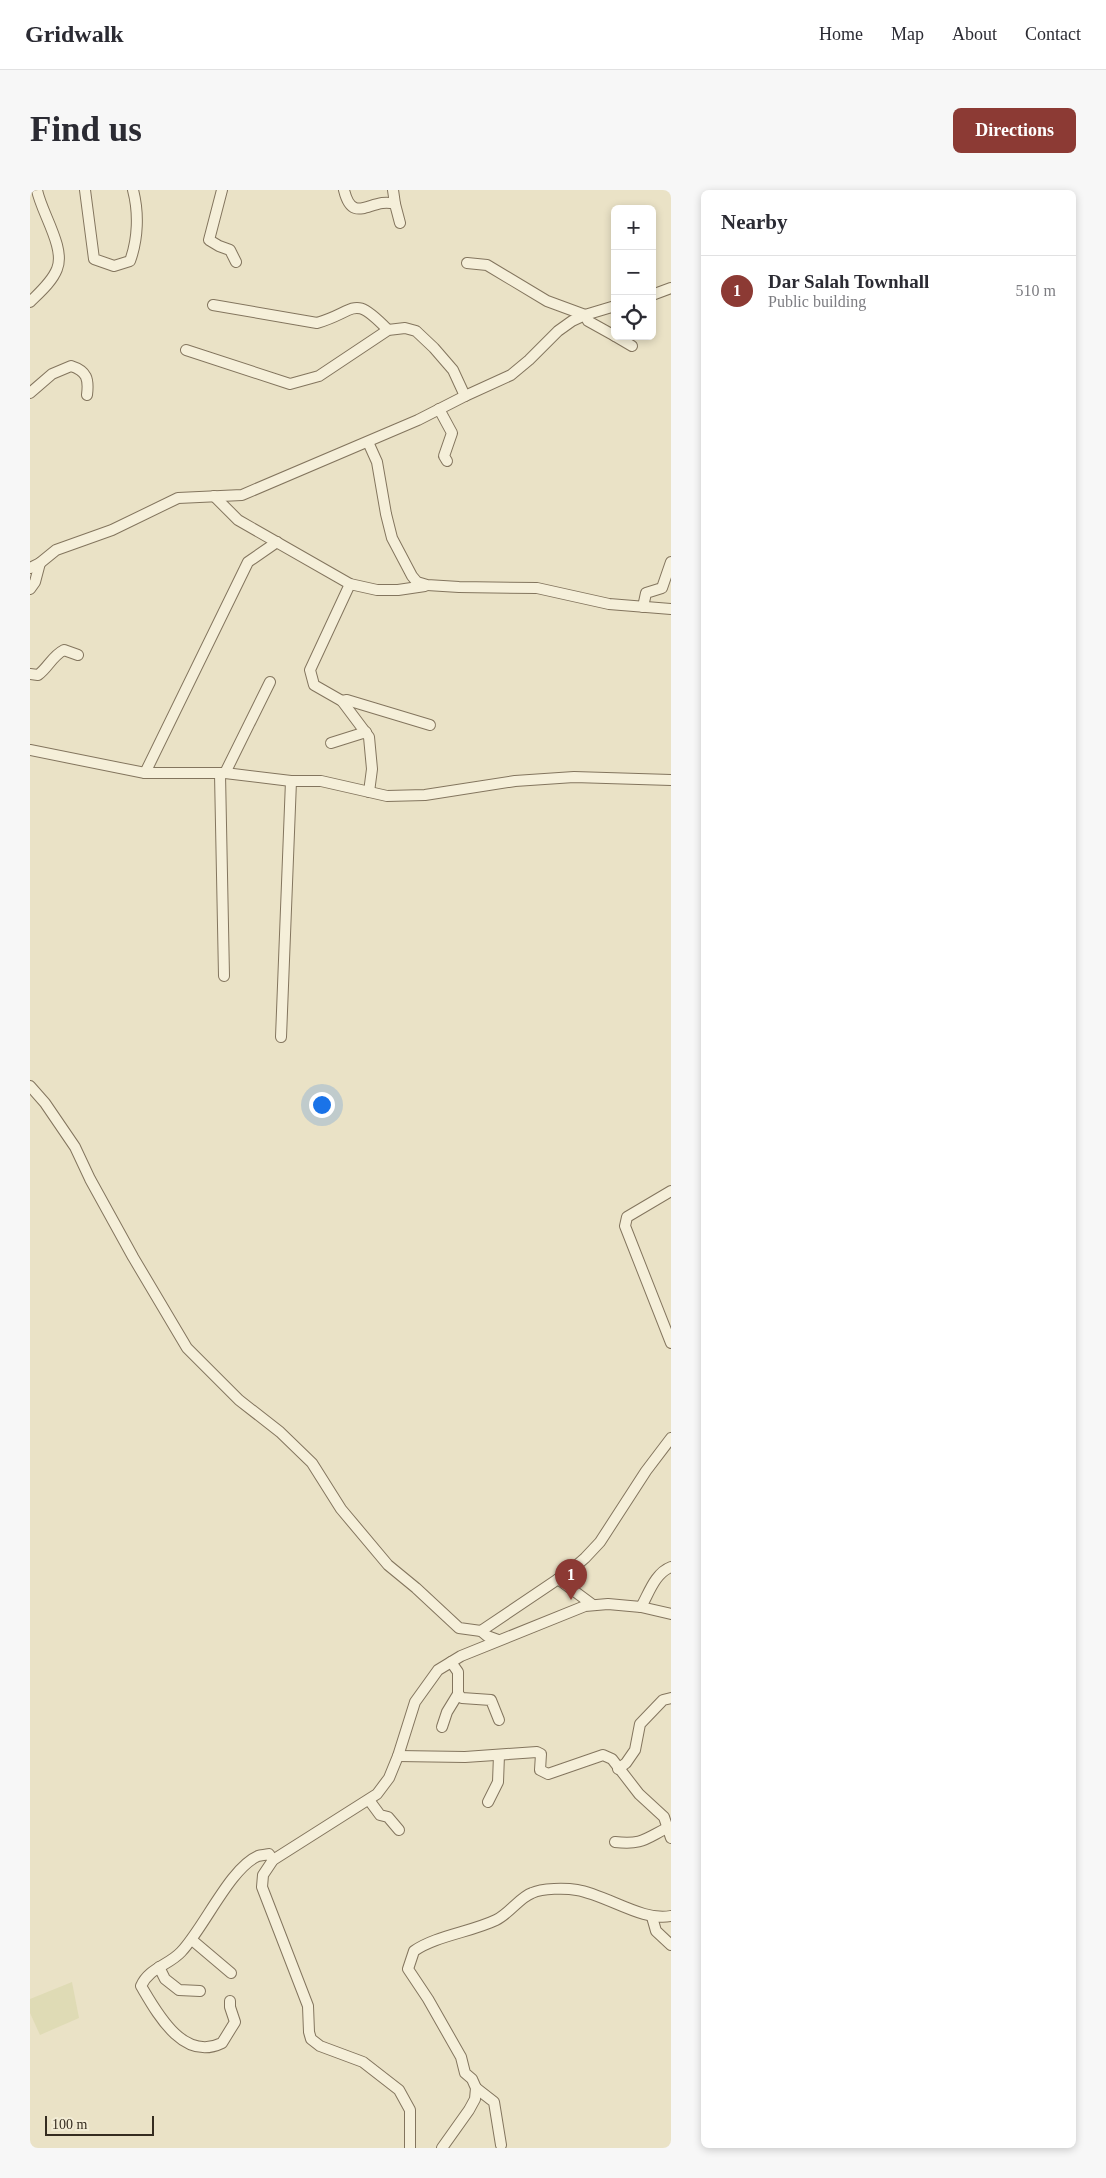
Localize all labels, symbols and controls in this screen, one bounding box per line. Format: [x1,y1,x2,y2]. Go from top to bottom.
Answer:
text: Gridwalk [25,21,124,47]
text: Home [819,24,863,44]
text: Map [891,24,924,44]
text: About [952,24,997,44]
text: Contact [1025,24,1081,44]
button: Directions [953,108,1076,153]
text: Find us [30,110,142,149]
map controls [611,205,656,340]
button: + [611,205,656,250]
text: Nearby [721,210,788,234]
button: − [611,250,656,295]
text: Dar Salah Townhall [768,271,929,292]
text: 1 [733,282,741,299]
text: 510 m [1016,282,1056,299]
text: Public building [768,293,866,310]
button: locate [611,295,656,340]
your location [309,1092,335,1118]
pin: 1 [555,1559,587,1600]
scale bar [45,2113,154,2136]
text: 100 m [52,2117,87,2132]

